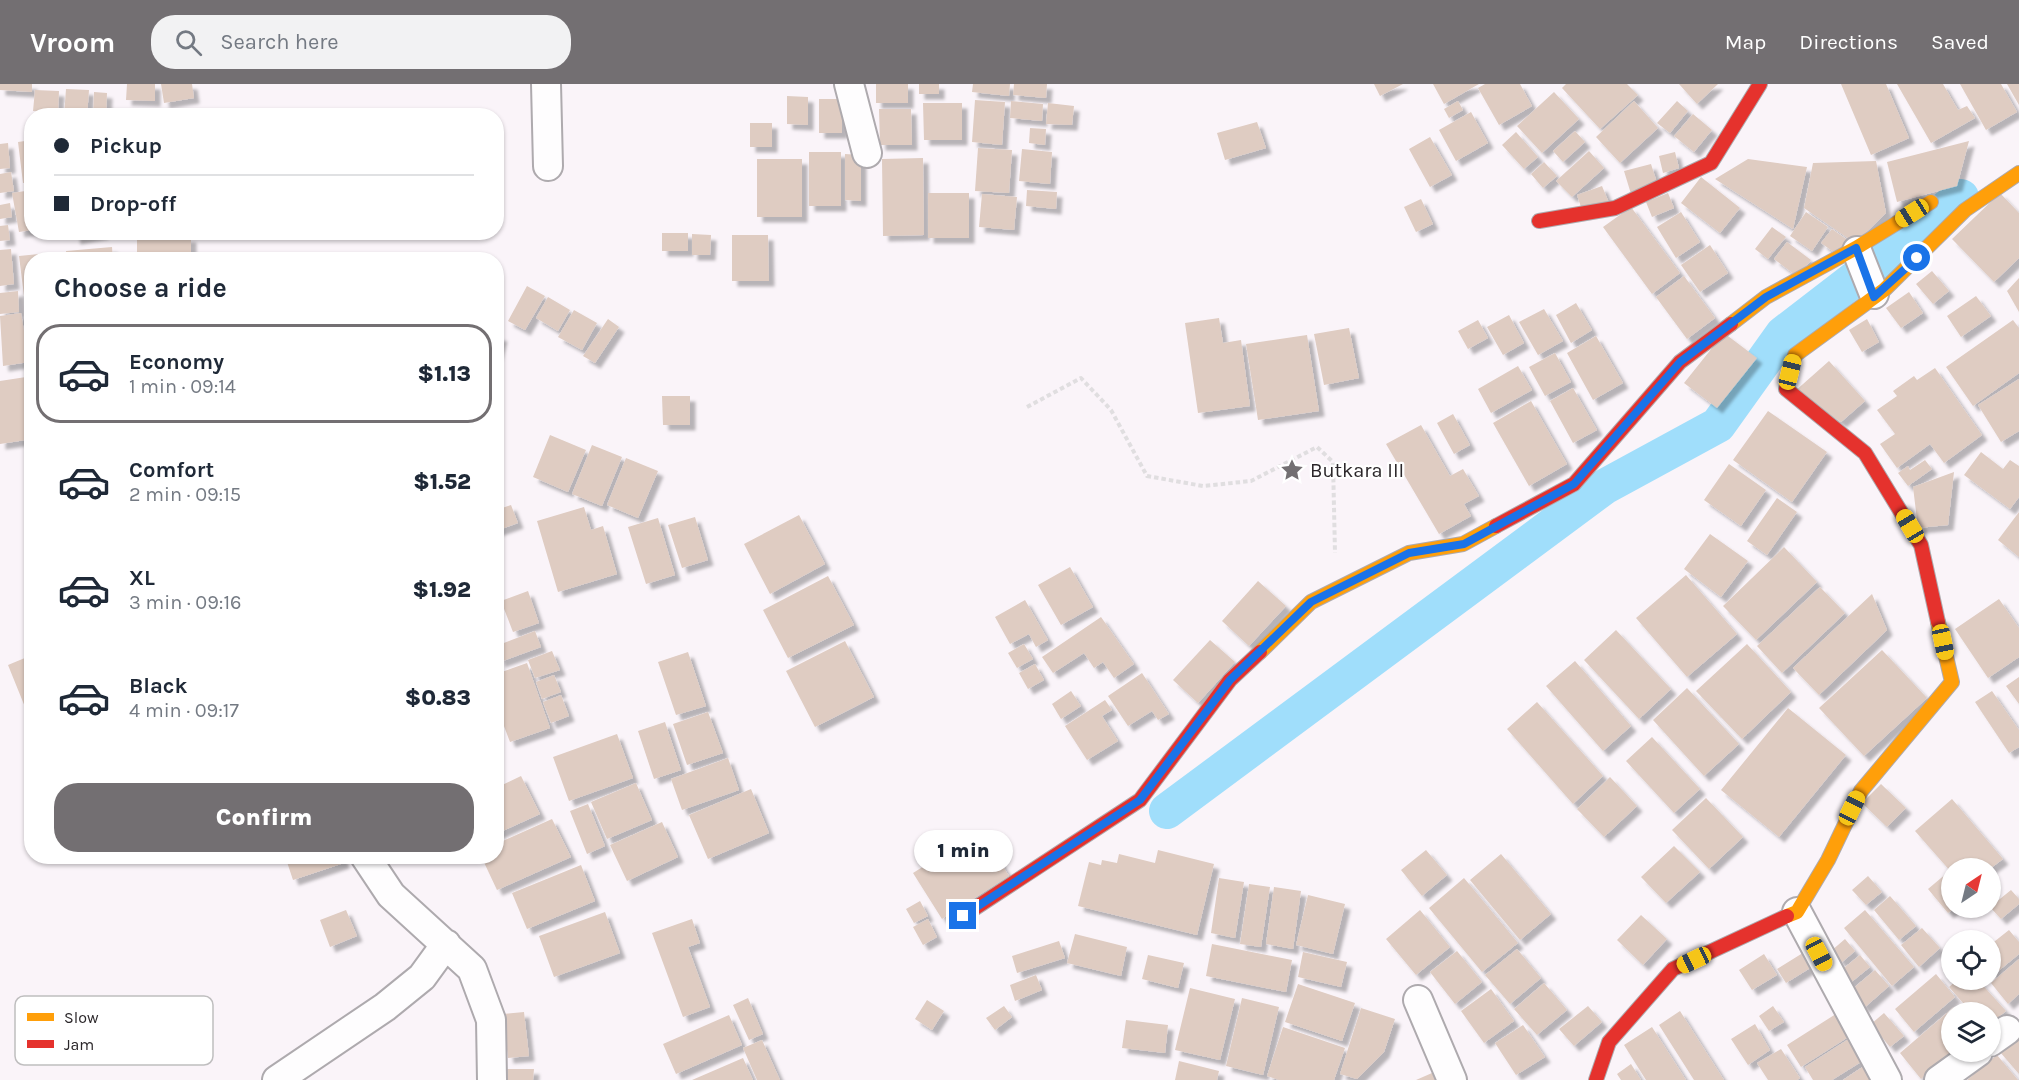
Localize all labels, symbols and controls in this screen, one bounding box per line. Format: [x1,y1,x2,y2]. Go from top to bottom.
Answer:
search box [151,15,571,69]
text: Vroom [30,26,115,59]
icon: search [172,26,205,59]
text: Search here [220,29,339,55]
text: Map [1725,30,1766,54]
text: Directions [1799,30,1898,54]
text: Saved [1931,30,1989,54]
text: Pickup [90,133,162,159]
text: Drop-off [90,191,176,217]
car [1892,196,1932,230]
route start [1903,244,1930,271]
text: Choose a ride [54,272,227,304]
icon: car [57,347,111,401]
text: Economy [129,349,224,375]
car [1777,352,1803,392]
text: $1.13 [418,361,471,387]
text: 1 min · 09:14 [129,375,236,398]
icon: car [57,455,111,509]
text: Comfort [129,457,214,483]
place icon: Butkara III [1279,457,1305,483]
place label: Butkara III [1310,459,1404,482]
text: $1.52 [413,469,471,495]
text: 2 min · 09:15 [129,483,241,506]
car [1893,506,1927,546]
icon: car [57,563,111,617]
text: XL [129,565,155,591]
text: $1.92 [412,577,471,603]
text: 3 min · 09:16 [129,591,242,614]
car [1930,623,1956,661]
icon: car [57,671,111,725]
text: Black [129,673,188,699]
text: $0.83 [405,685,471,711]
text: 4 min · 09:17 [129,699,239,722]
button: Confirm [54,783,474,852]
car [1836,788,1868,828]
callout: 1 min [914,829,1012,871]
text: 1 min [937,839,990,862]
north arrow [1941,858,2001,918]
map controls [1941,858,2001,1062]
route end [949,902,976,929]
button: locate [1941,930,2001,990]
car [1803,934,1835,974]
car [1674,944,1714,976]
legend [15,996,213,1065]
button: layers [1941,1002,2001,1062]
text: Slow [64,1008,99,1027]
text: Jam [64,1035,94,1054]

